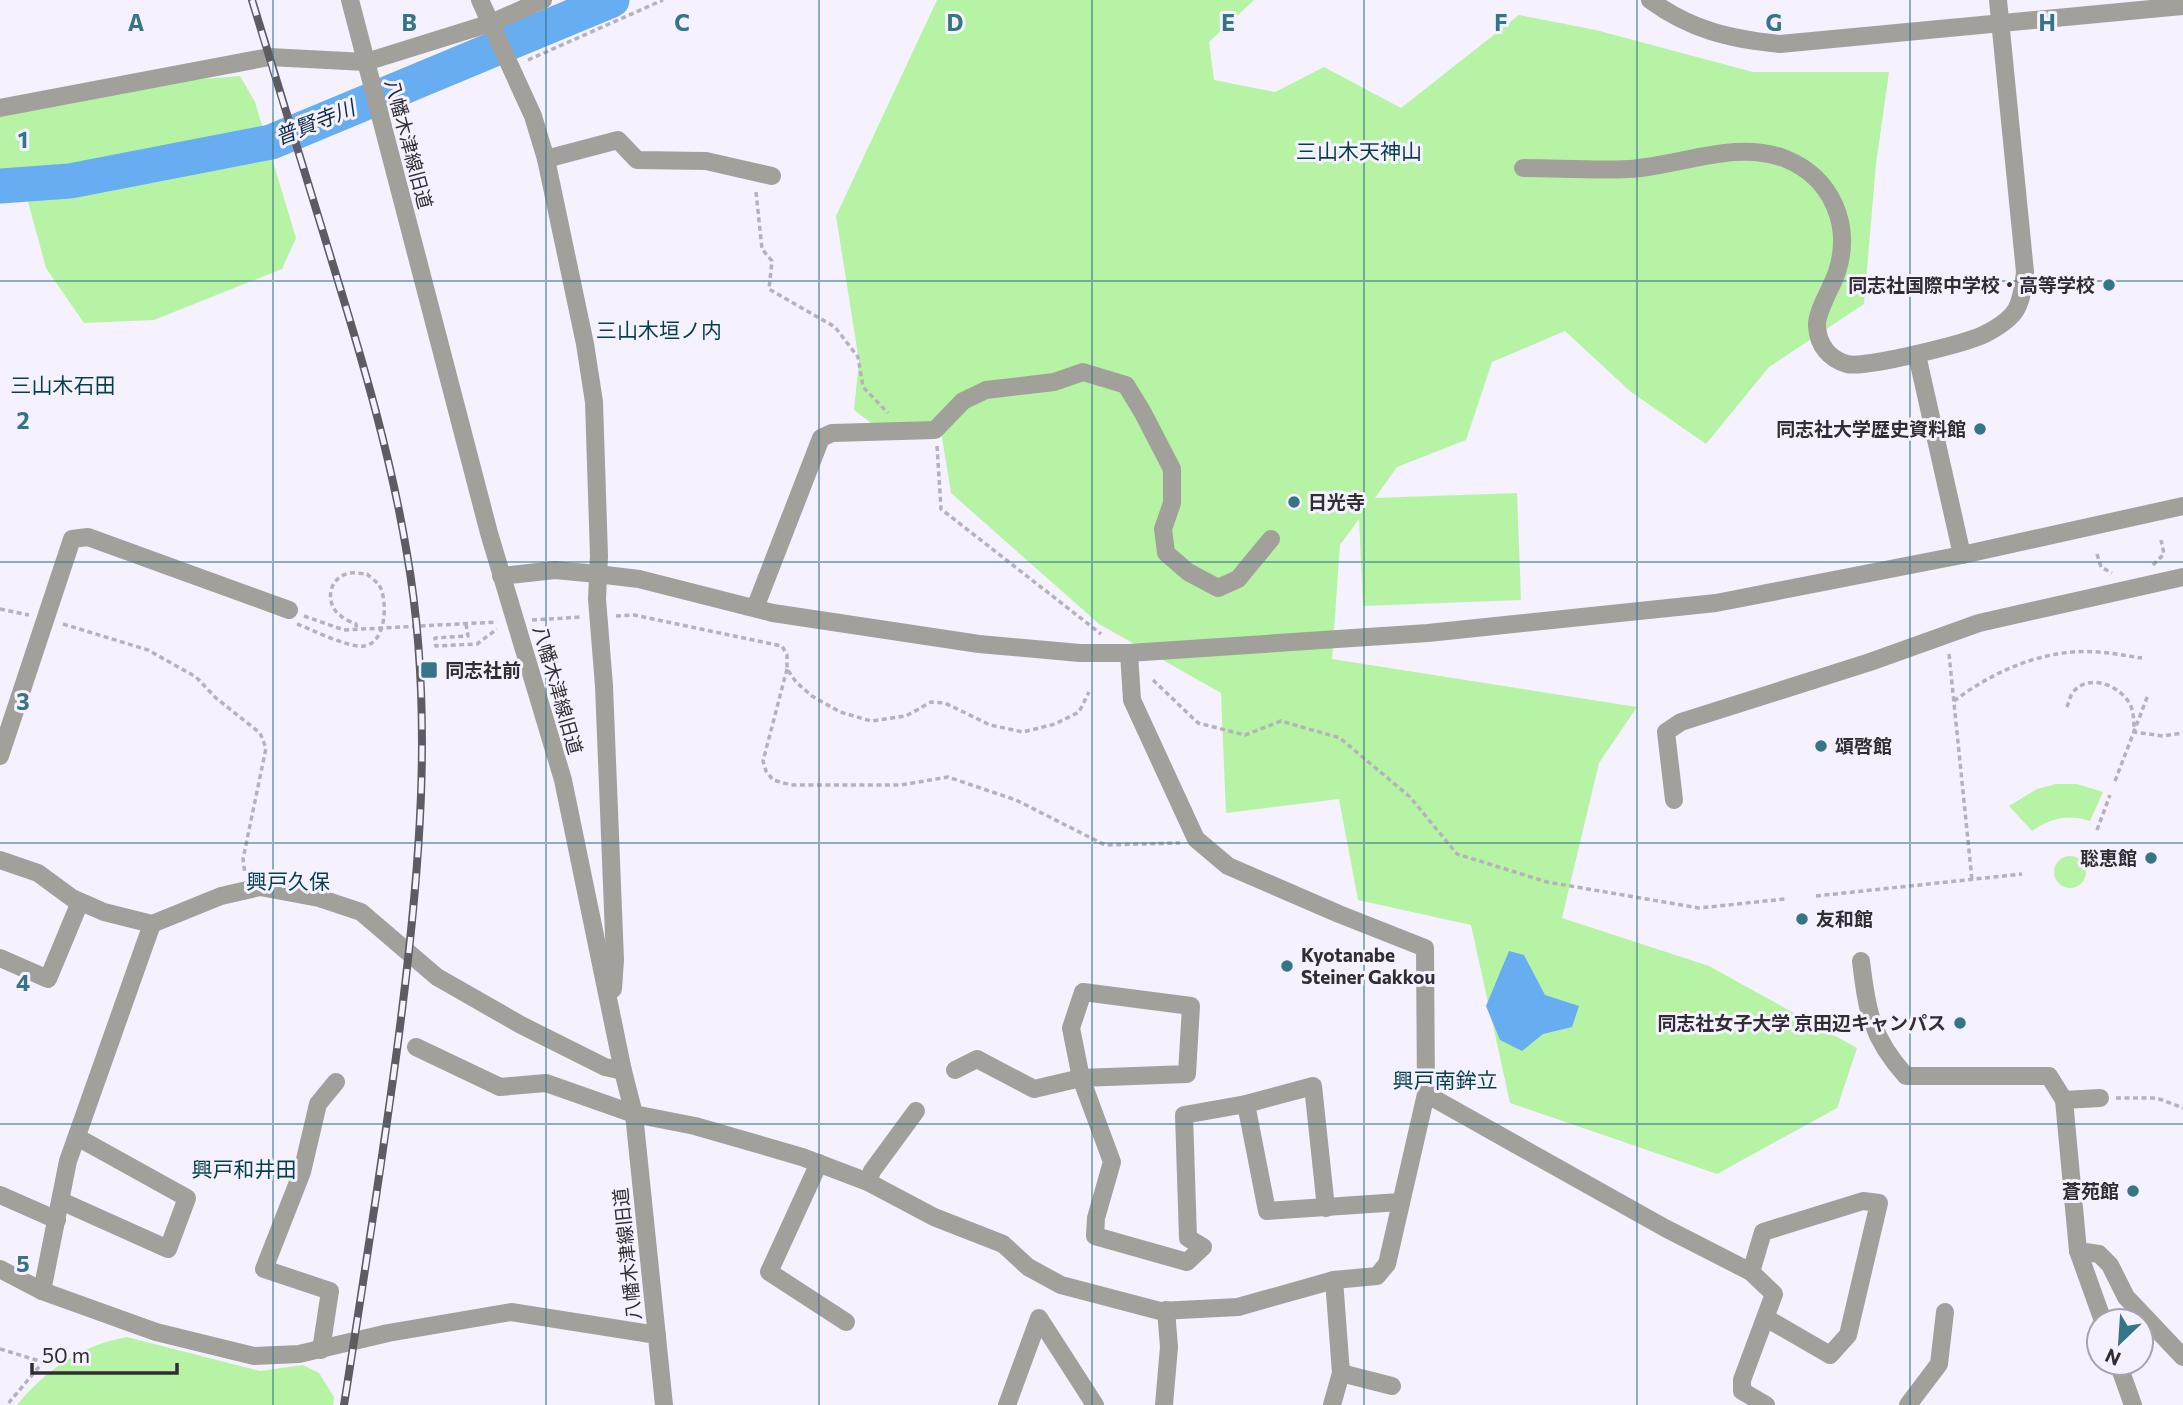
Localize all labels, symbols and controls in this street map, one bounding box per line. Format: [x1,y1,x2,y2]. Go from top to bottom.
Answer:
text: A [128,8,145,36]
text: B [401,8,417,36]
text: C [674,8,690,36]
text: D [947,8,964,36]
text: E [1221,8,1235,36]
text: F [1494,8,1508,36]
text: G [1766,8,1782,36]
text: H [2038,8,2056,36]
street label: 八幡木津線旧道 [381,77,438,211]
water label: 普賢寺川 [271,94,360,149]
text: 1 [18,125,28,153]
district label: 三山木天神山 [1296,138,1422,163]
place label: 同志社国際中学校・高等学校 [1848,273,2095,296]
marker: 同志社国際中学校・高等学校 [2101,277,2117,293]
district label: 三山木垣ノ内 [596,317,722,342]
district label: 三山木石田 [11,372,116,397]
text: 2 [16,406,30,434]
place label: 同志社大学歴史資料館 [1776,417,1966,440]
marker: 同志社大学歴史資料館 [1972,421,1988,437]
place label: 日光寺 [1308,490,1365,513]
marker: 日光寺 [1286,494,1302,510]
street label: 八幡木津線旧道 [529,623,588,757]
place label: 同志社前 [445,658,521,681]
marker: 同志社前 [419,660,439,680]
text: 3 [16,687,30,715]
place label: 頌啓館 [1835,734,1892,757]
marker: 頌啓館 [1813,738,1829,754]
place label: 聡恵館 [2080,846,2137,869]
marker: 聡恵館 [2143,850,2159,866]
district label: 興戸久保 [246,868,330,893]
place label: 友和館 [1816,907,1873,930]
marker: 友和館 [1794,911,1810,927]
place label: Kyotanabe Steiner Gakkou [1301,943,1435,988]
marker: Kyotanabe Steiner Gakkou [1279,958,1295,974]
text: 4 [16,968,30,996]
place label: 同志社女子大学 京田辺キャンパス [1657,1011,1946,1034]
marker: 同志社女子大学 京田辺キャンパス [1952,1015,1968,1031]
district label: 興戸南鉾立 [1393,1067,1498,1092]
district label: 興戸和井田 [192,1156,297,1181]
place label: 蒼苑館 [2062,1179,2119,1202]
marker: 蒼苑館 [2125,1183,2141,1199]
street label: 八幡木津線旧道 [608,1187,645,1321]
text: 5 [16,1249,30,1277]
north arrow [2085,1307,2155,1377]
scale bar [32,1332,177,1376]
text: 50 m [42,1342,90,1367]
text: N [2101,1344,2124,1371]

